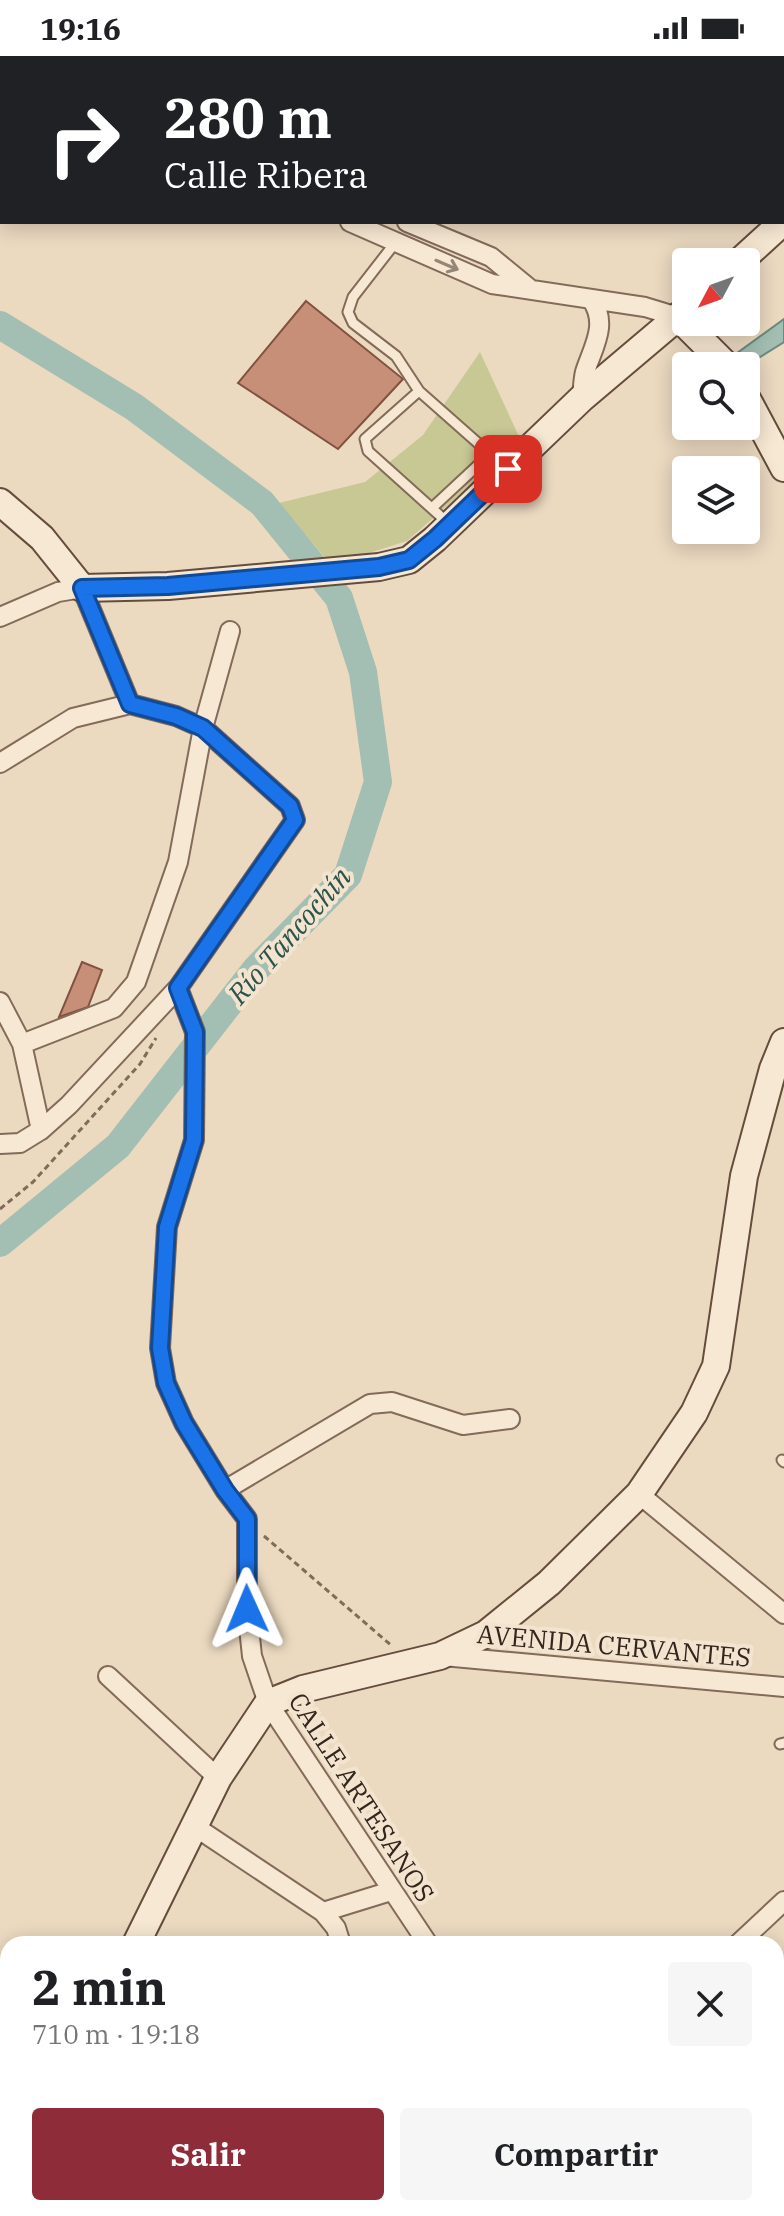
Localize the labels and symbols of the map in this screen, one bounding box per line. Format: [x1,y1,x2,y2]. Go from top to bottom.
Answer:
north arrow [672,248,760,336]
one-way arrow [434,259,459,274]
pin [474,435,542,503]
water label: Río Tancochín [219,859,359,1012]
position arrow [205,1567,289,1651]
street label: AVENIDA CERVANTES [476,1616,752,1674]
street label: CALLE ARTESANOS [282,1686,442,1908]

